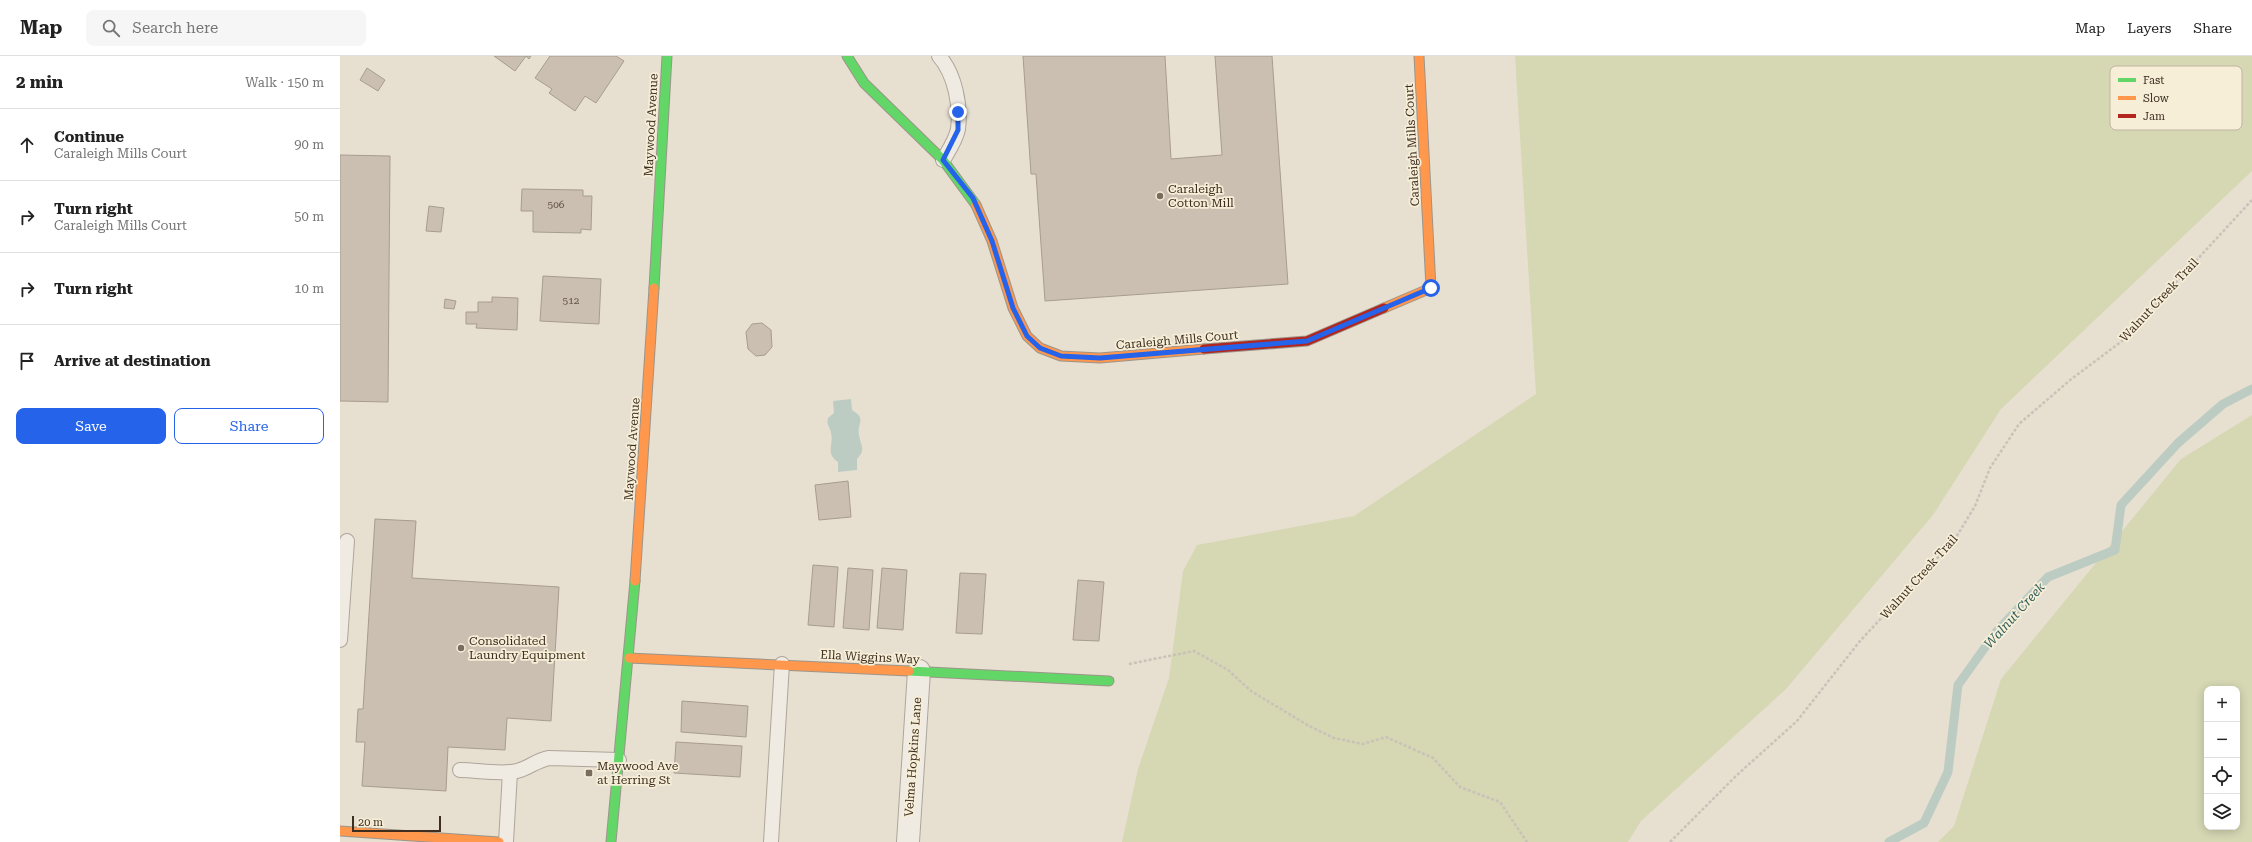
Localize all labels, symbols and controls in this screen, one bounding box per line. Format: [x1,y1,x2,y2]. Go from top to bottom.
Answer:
search box [86,10,366,46]
text: Map [20,16,62,39]
icon: search [100,17,122,39]
text: Search here [132,19,218,37]
text: Map [2075,20,2105,36]
text: Layers [2127,20,2171,36]
text: Share [2193,20,2232,36]
legend [2110,66,2242,130]
text: 2 min [16,72,63,92]
street label: Maywood Avenue [641,73,661,177]
text: Fast [2143,74,2164,87]
text: Walk · 150 m [245,75,324,90]
street label: Caraleigh Mills Court [1402,83,1422,207]
text: Slow [2143,92,2170,105]
route end [949,103,967,121]
text: Jam [2143,110,2165,123]
text: Continue [54,128,124,146]
icon: ahead [16,134,38,156]
text: 90 m [294,137,324,152]
text: Caraleigh Mills Court [54,146,187,161]
place label: Caraleigh Cotton Mill [1168,182,1234,210]
marker: Caraleigh Cotton Mill [1155,191,1165,201]
house number: 506 [548,199,565,210]
text: Turn right [54,200,133,218]
icon: right [16,206,38,228]
text: 50 m [294,209,324,224]
text: Caraleigh Mills Court [54,218,187,233]
street label: Walnut Creek Trail [2117,255,2201,344]
icon: right [16,278,38,300]
route start [1422,279,1440,297]
text: Turn right [54,280,133,298]
text: 10 m [294,281,324,296]
house number: 512 [563,295,580,306]
street label: Caraleigh Mills Court [1115,328,1239,352]
icon: arrive [16,350,38,372]
text: Arrive at destination [54,352,210,370]
street label: Maywood Avenue [621,397,643,501]
button: Save [16,408,166,444]
button: Share [174,408,324,444]
street label: Walnut Creek Trail [1877,532,1961,622]
water label: Walnut Creek [1981,579,2048,651]
place label: Consolidated Laundry Equipment [469,634,586,662]
marker: Consolidated Laundry Equipment [456,643,466,653]
street label: Ella Wiggins Way [820,647,921,667]
map controls [2204,686,2240,830]
button: + [2204,686,2240,722]
street label: Velma Hopkins Lane [902,696,924,817]
button: − [2204,722,2240,758]
button: locate [2204,758,2240,794]
place label: Maywood Ave at Herring St [597,759,679,787]
marker: Maywood Ave at Herring St [584,768,594,778]
button: layers [2204,794,2240,830]
scale bar [352,814,441,833]
text: 20 m [358,816,383,829]

